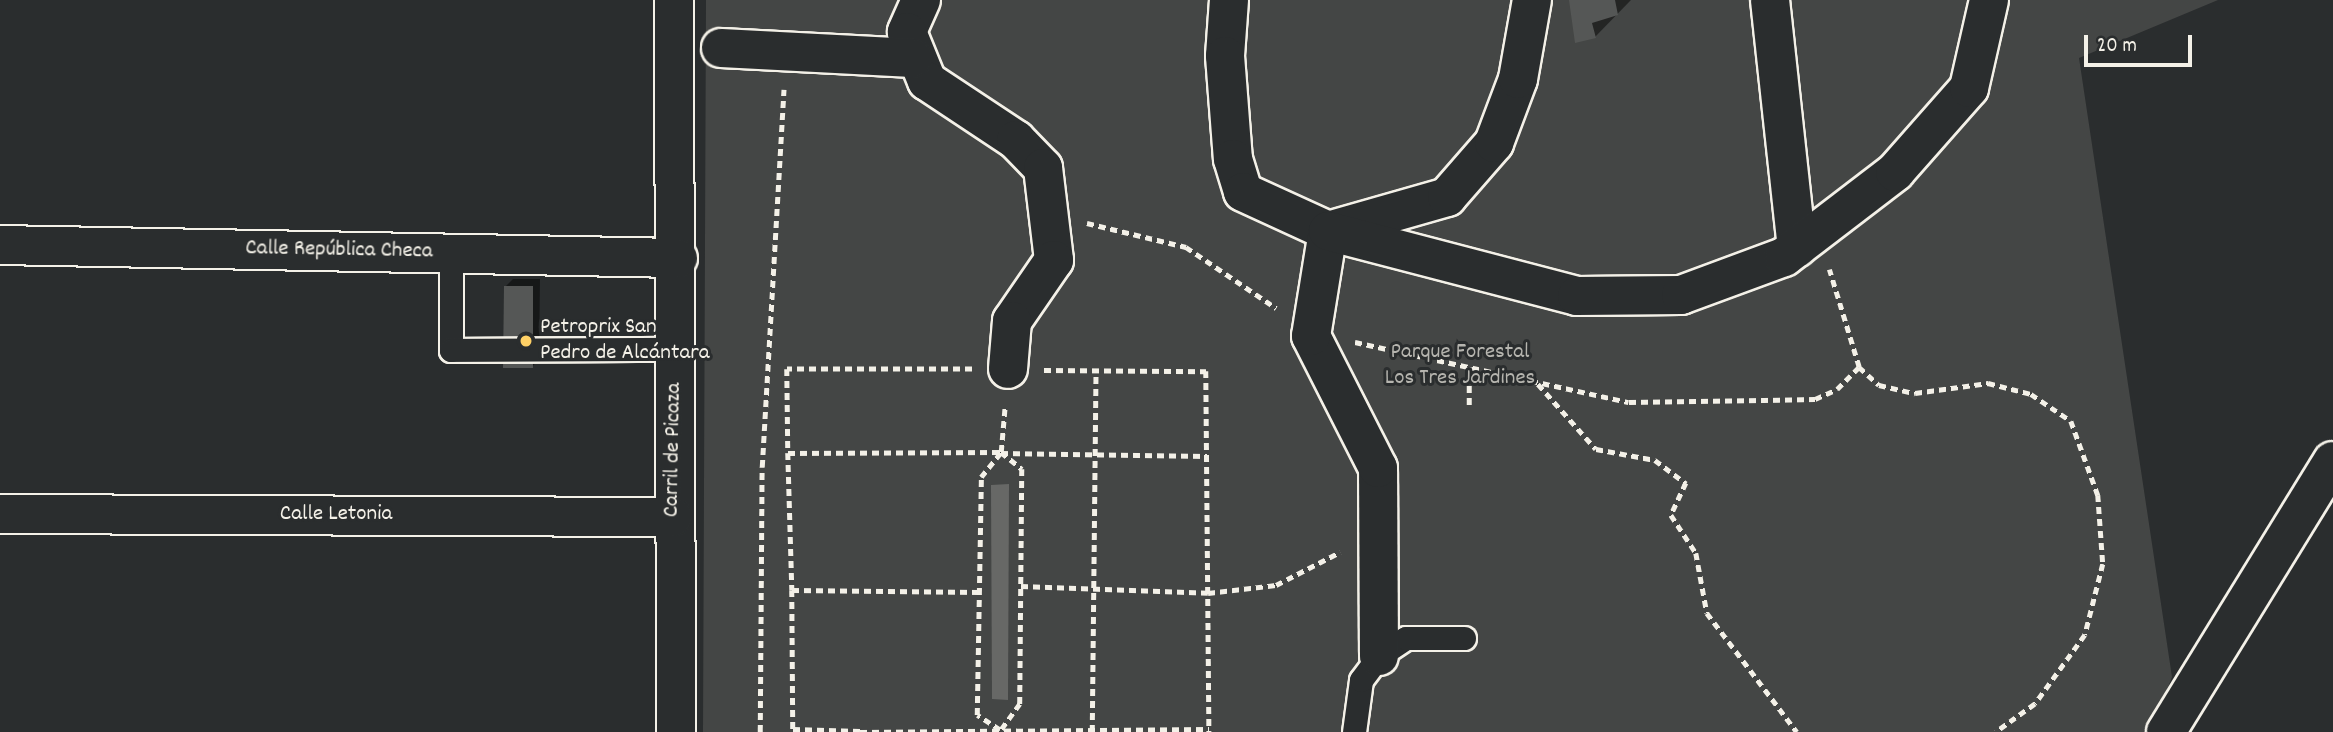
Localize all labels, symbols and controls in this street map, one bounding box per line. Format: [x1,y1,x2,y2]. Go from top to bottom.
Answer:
scale bar [2088,21,2196,65]
text: 20 m [2097,32,2137,62]
street label: Calle República Checa [245,236,433,266]
place label: Petroprix San Pedro de Alcántara [540,314,710,368]
marker: Petroprix San Pedro de Alcántara [518,333,534,349]
park label: Parque Forestal Los Tres Jardines [1385,339,1535,393]
street label: Carril de Picaza [659,382,689,518]
street label: Calle Letonia [280,501,392,529]

